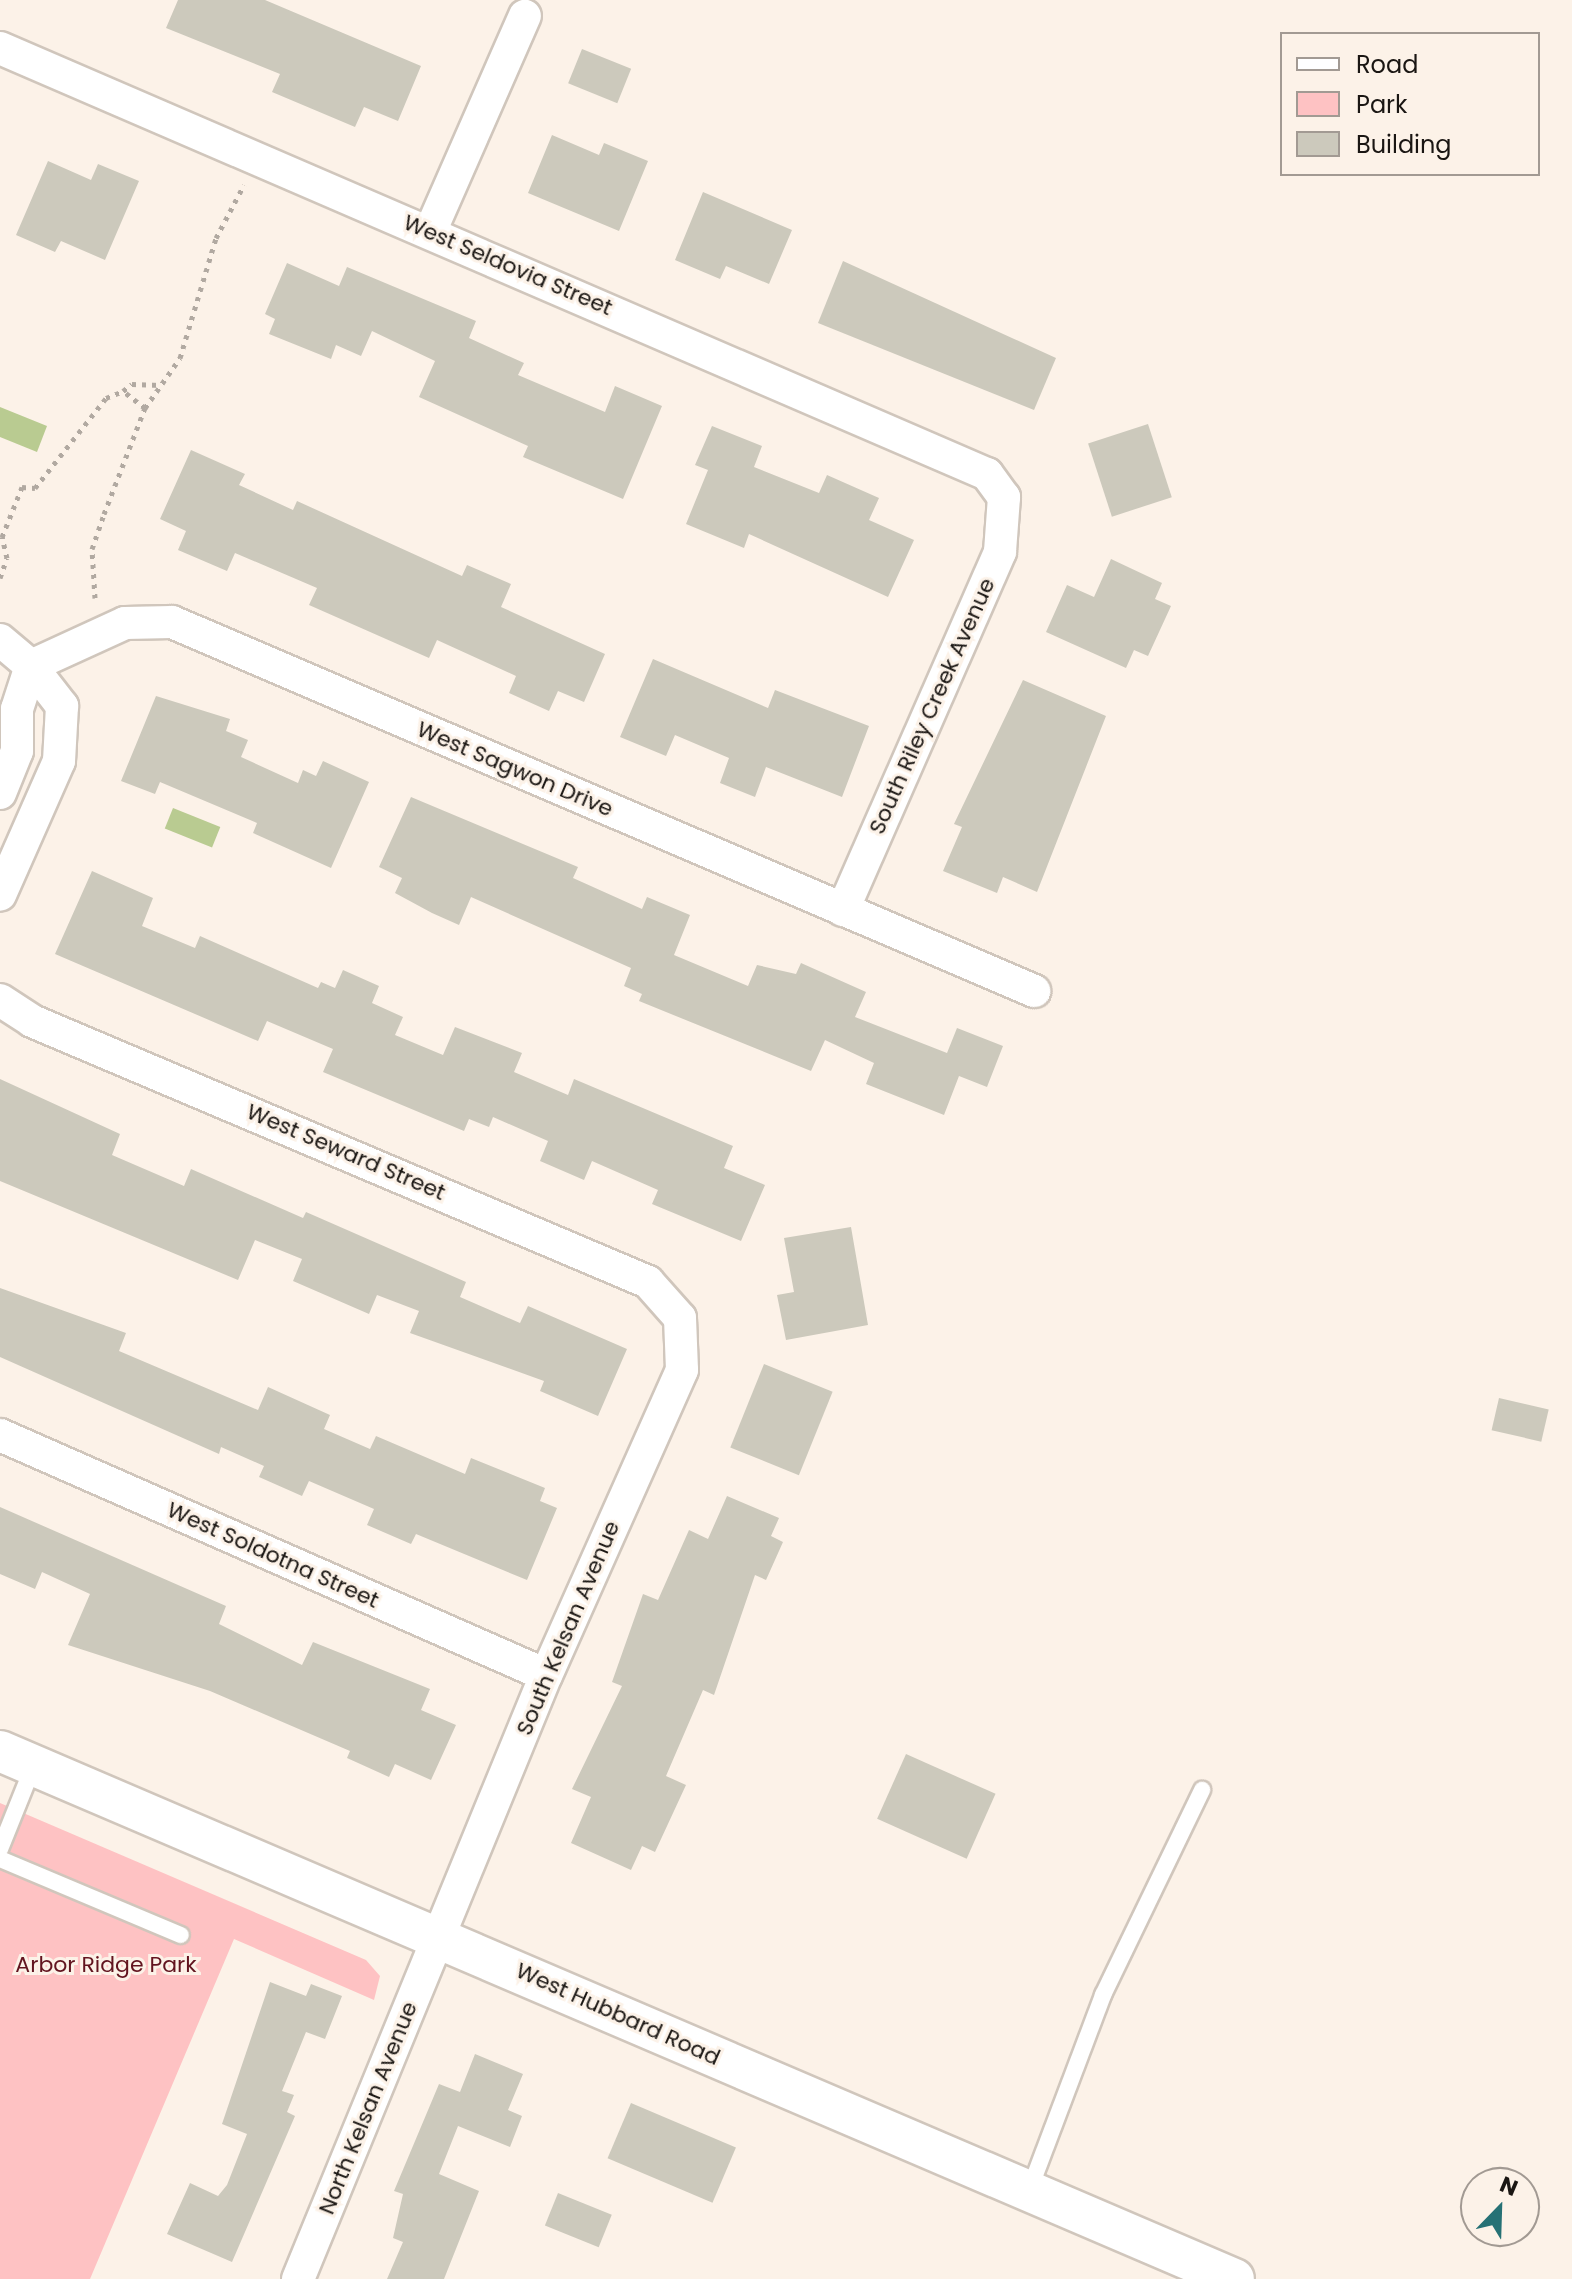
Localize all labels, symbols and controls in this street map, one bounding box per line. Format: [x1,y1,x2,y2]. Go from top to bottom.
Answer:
legend [1280,32,1540,176]
text: Road [1356,48,1418,81]
text: Park [1356,88,1407,121]
text: Building [1356,128,1452,161]
street label: West Seldovia Street [400,209,616,321]
street label: South Riley Creek Avenue [864,574,1000,838]
street label: West Sagwon Drive [413,716,617,822]
street label: West Seward Street [243,1098,449,1206]
street label: West Soldotna Street [163,1496,383,1614]
street label: South Kelsan Avenue [511,1517,625,1739]
park label: Arbor Ridge Park [15,1952,197,1978]
street label: West Hubbard Road [512,1957,724,2071]
street label: North Kelsan Avenue [313,1998,423,2218]
north arrow [1460,2167,1540,2247]
text: N [1495,2169,1522,2204]

